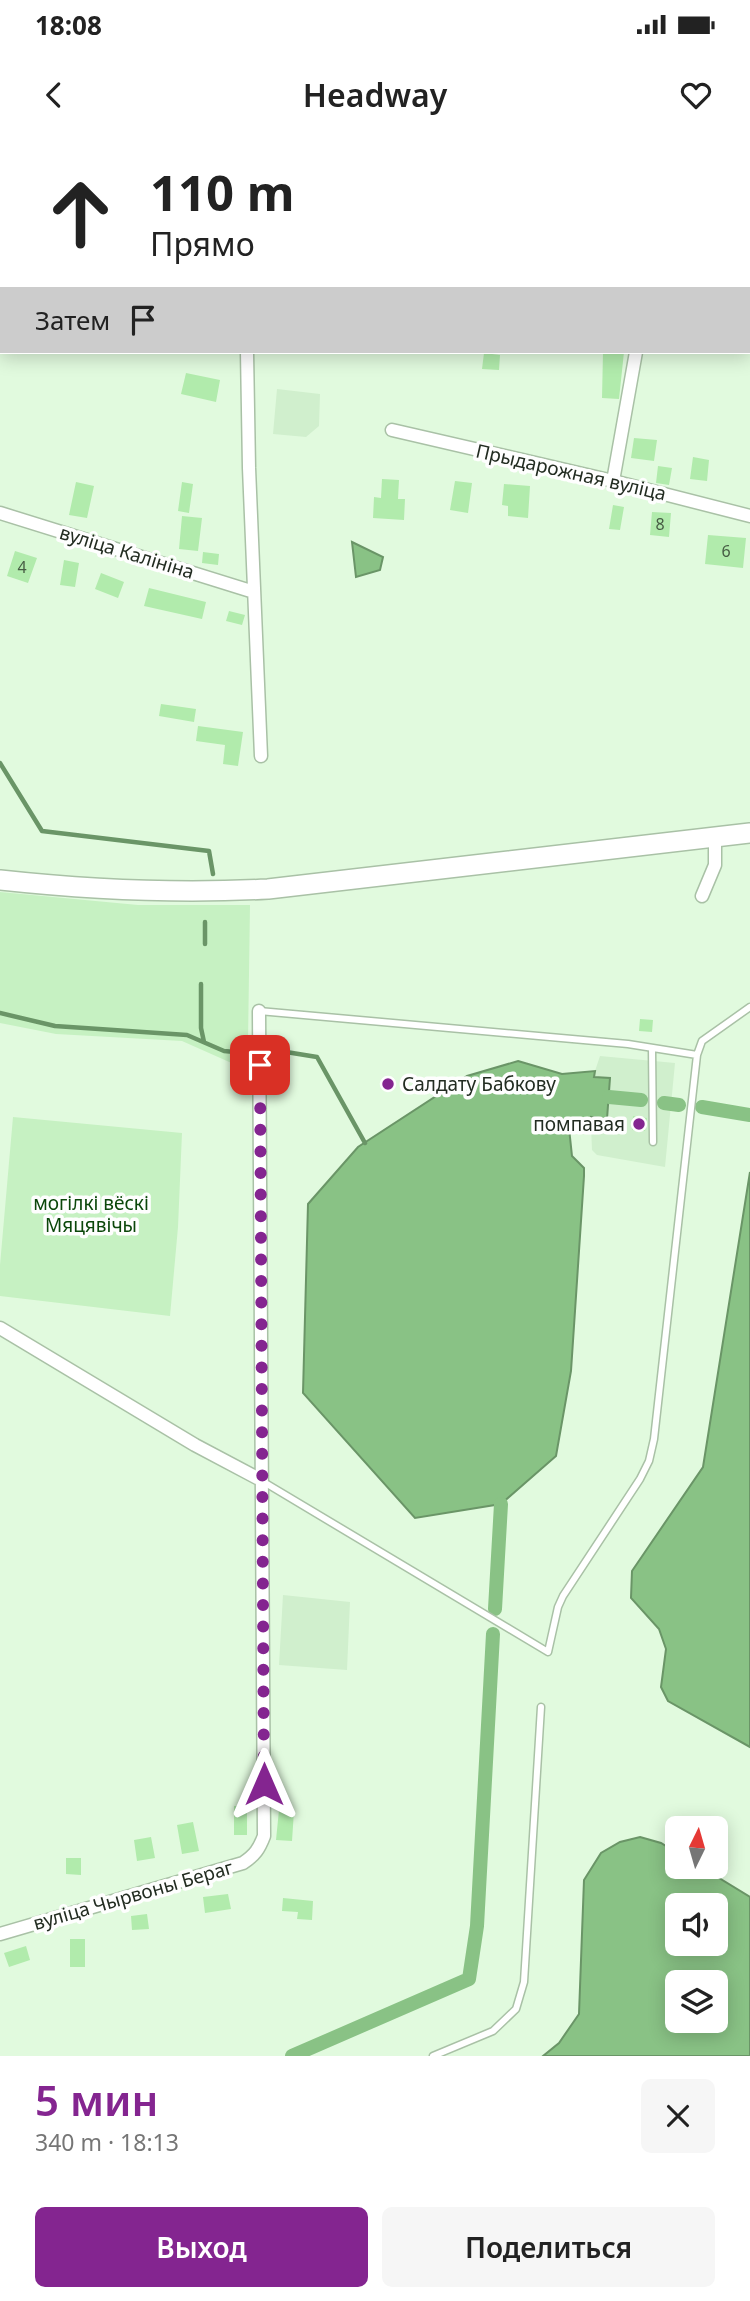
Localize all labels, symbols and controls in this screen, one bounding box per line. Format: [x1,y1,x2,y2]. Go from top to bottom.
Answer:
text: 18:08 [35,7,102,43]
text: Headway [303,73,447,116]
icon: back [35,76,73,114]
icon: heart [677,76,715,114]
text: 110 m [150,159,295,225]
icon: ahead [35,168,126,259]
text: Прямо [150,222,255,265]
icon: arrive [124,301,162,339]
text: Затем [35,302,110,338]
street label: Прыдарожная вуліца [473,437,669,507]
house number: 8 [655,513,665,535]
street label: вуліца Калініна [56,519,198,585]
house number: 6 [721,540,731,562]
house number: 4 [17,556,27,578]
pin [230,1035,290,1095]
icon: arrive [241,1046,279,1084]
place label: Салдату Бабкову [402,1071,556,1097]
marker: Салдату Бабкову [380,1076,396,1092]
place label: помпавая [533,1111,625,1137]
marker: помпавая [631,1116,647,1132]
park label: могілкі вёскі Мяцявічы [33,1190,149,1238]
position arrow [227,1747,301,1821]
north arrow [665,1816,728,1880]
map controls [665,1816,728,2033]
street label: вуліца Чырвоны Бераг [30,1854,236,1936]
button: sound [665,1893,728,1956]
button: layers [665,1970,728,2033]
text: 5 мин [35,2071,158,2128]
button: close [641,2079,715,2153]
text: 340 m · 18:13 [35,2126,179,2158]
button: Выход [35,2207,368,2287]
button: Поделиться [382,2207,715,2287]

